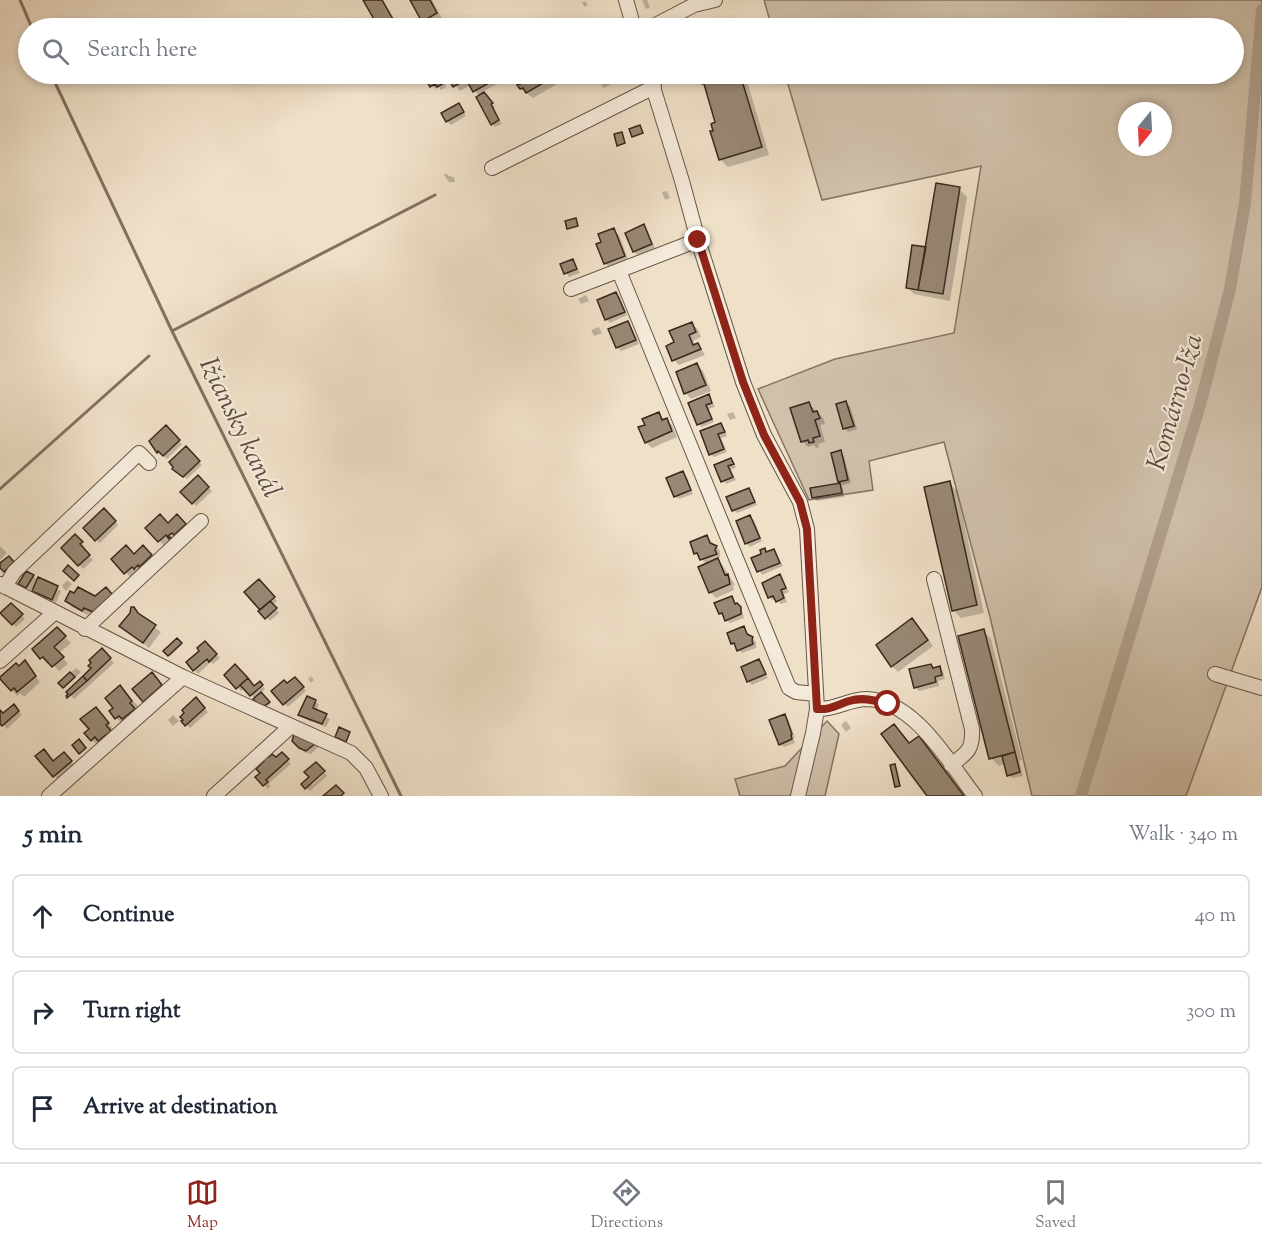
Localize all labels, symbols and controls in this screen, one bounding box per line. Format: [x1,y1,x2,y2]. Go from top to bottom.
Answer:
search box [18,18,1244,84]
icon: search [39,35,72,68]
text: Search here [87,35,197,67]
north arrow [1118,102,1172,156]
route end [684,226,710,252]
water label: Komárno-Iža [1138,330,1214,475]
water label: Ižiansky kanál [188,351,290,505]
route start [874,690,900,716]
text: 5 min [24,817,83,854]
text: Walk · 340 m [1128,821,1238,850]
icon: ahead [26,900,59,933]
text: Continue [83,900,174,932]
text: 40 m [1195,902,1236,931]
icon: right [26,996,59,1029]
text: Turn right [83,996,180,1028]
text: 300 m [1186,998,1236,1027]
icon: arrive [26,1092,59,1125]
text: Arrive at destination [83,1092,278,1124]
tab: Map [186,1176,219,1235]
tab: Directions [591,1176,663,1235]
tab: Saved [1035,1176,1076,1235]

